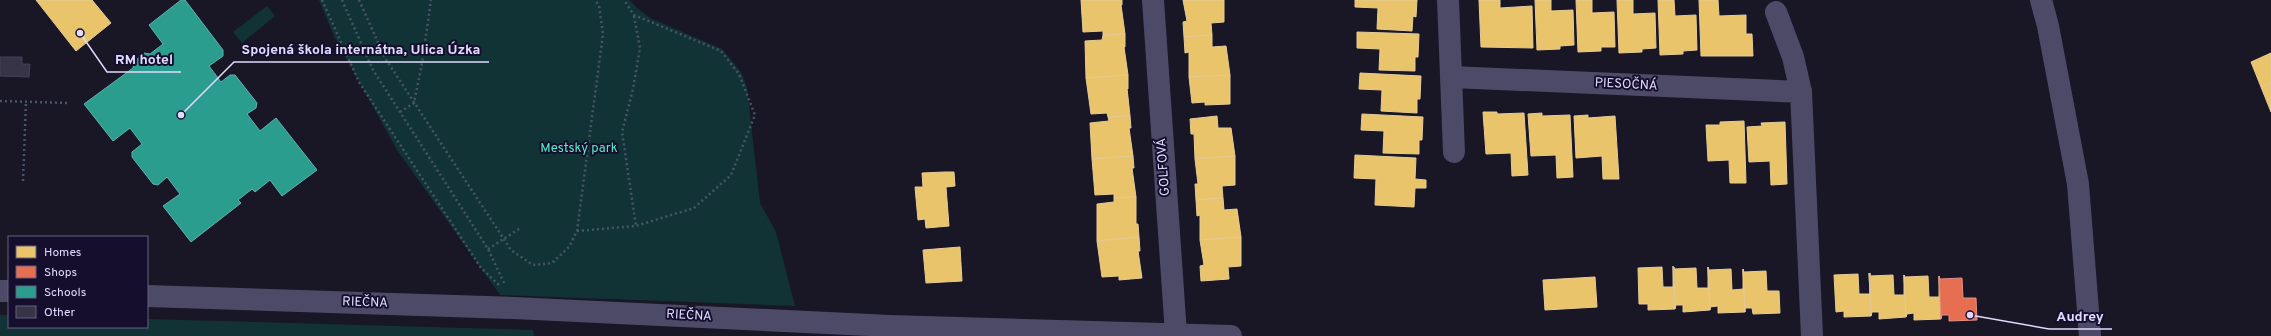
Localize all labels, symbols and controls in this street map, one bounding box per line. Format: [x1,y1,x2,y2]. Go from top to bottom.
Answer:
callout: Spojená škola internátna, Ulica Úzka [234,36,489,62]
text: Spojená škola internátna, Ulica Úzka [242,41,480,59]
callout: RM hotel [107,46,181,72]
text: RM hotel [115,52,173,69]
street label: PIESOČNÁ [1594,73,1658,95]
street label: GOLFOVÁ [1152,137,1174,197]
park label: Mestský park [540,141,618,157]
legend [8,236,148,328]
text: Homes [44,245,81,261]
text: Shops [44,265,77,281]
text: Schools [44,285,86,301]
street label: RIEČNA [342,292,388,312]
callout: Audrey [2049,303,2112,329]
text: Other [44,305,76,321]
street label: RIEČNA [666,305,713,325]
text: Audrey [2056,309,2104,326]

